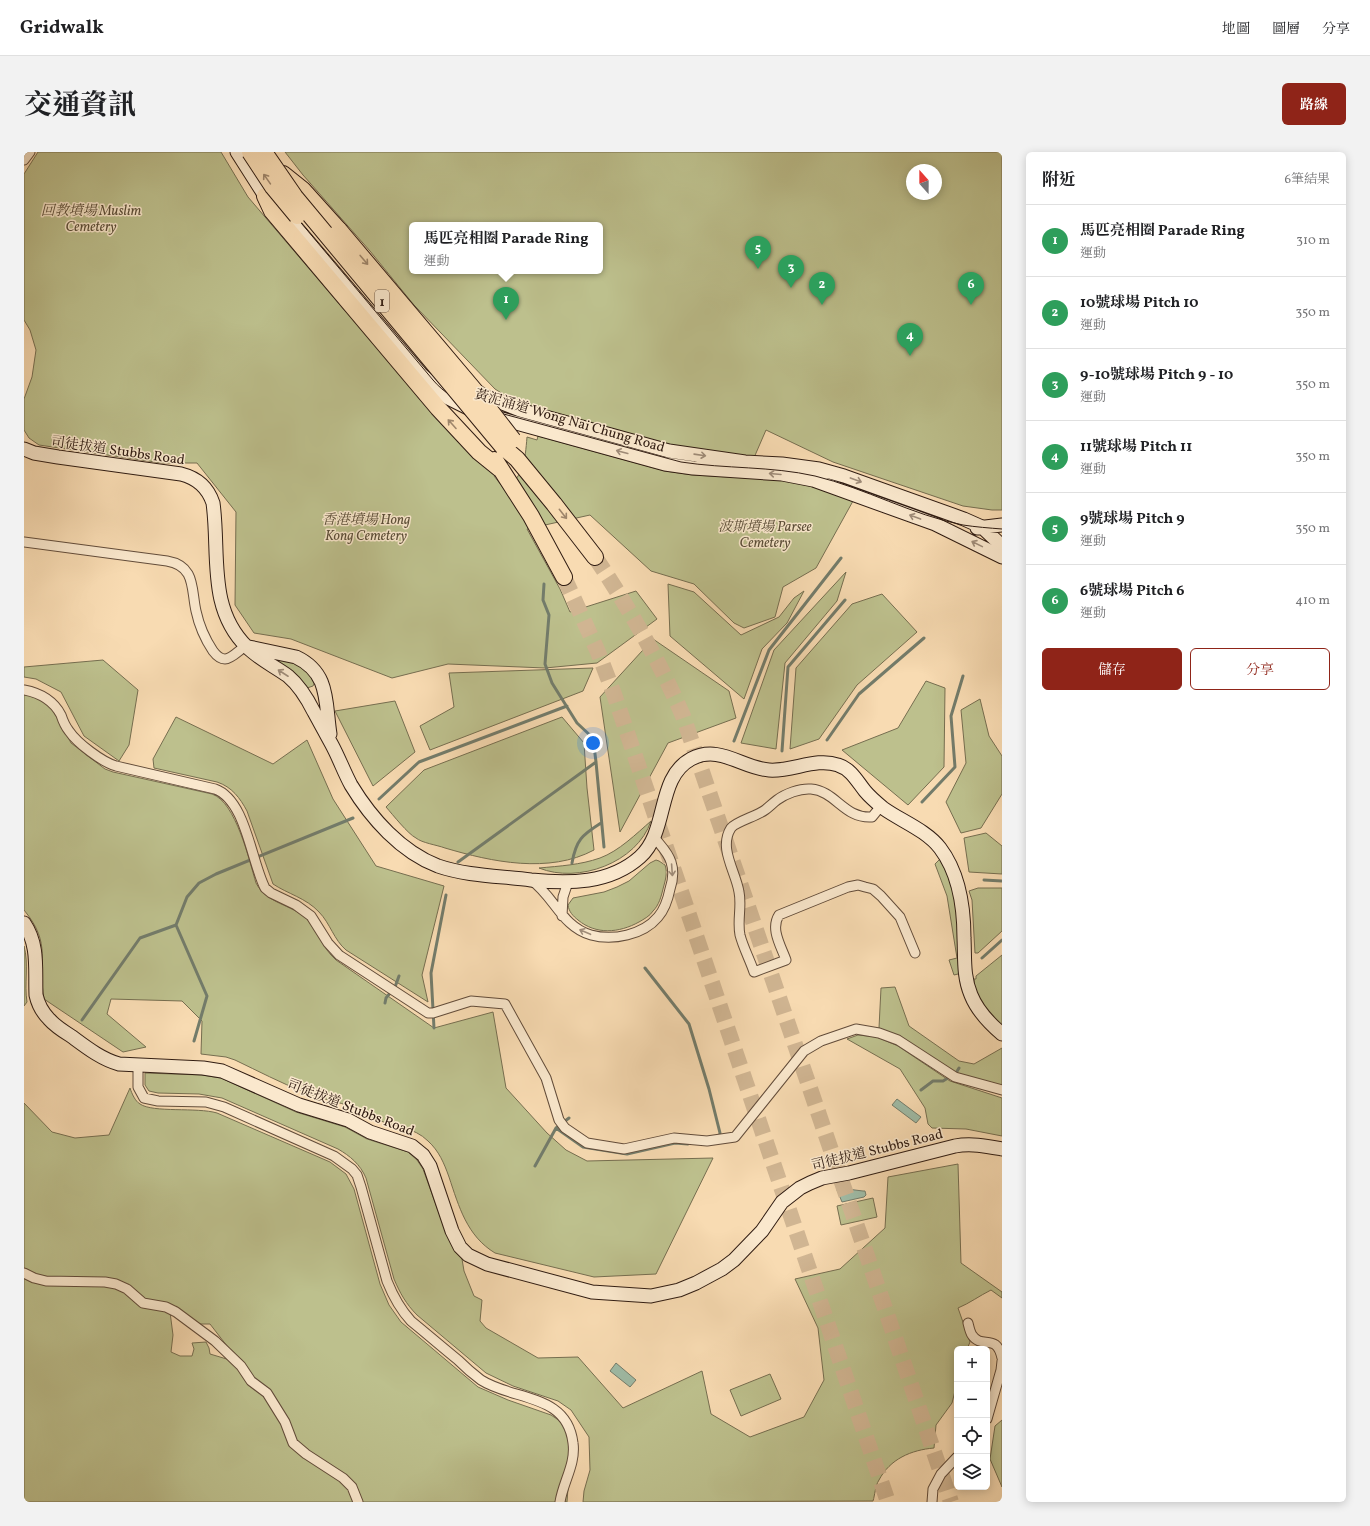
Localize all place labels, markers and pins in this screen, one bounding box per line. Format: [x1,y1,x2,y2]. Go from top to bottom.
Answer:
pin: 5 [745,236,771,269]
pin: 3 [778,255,804,288]
pin: 2 [809,272,835,305]
pin: 6 [958,272,984,305]
pin: 1 [493,287,519,320]
pin: 4 [897,323,923,356]

